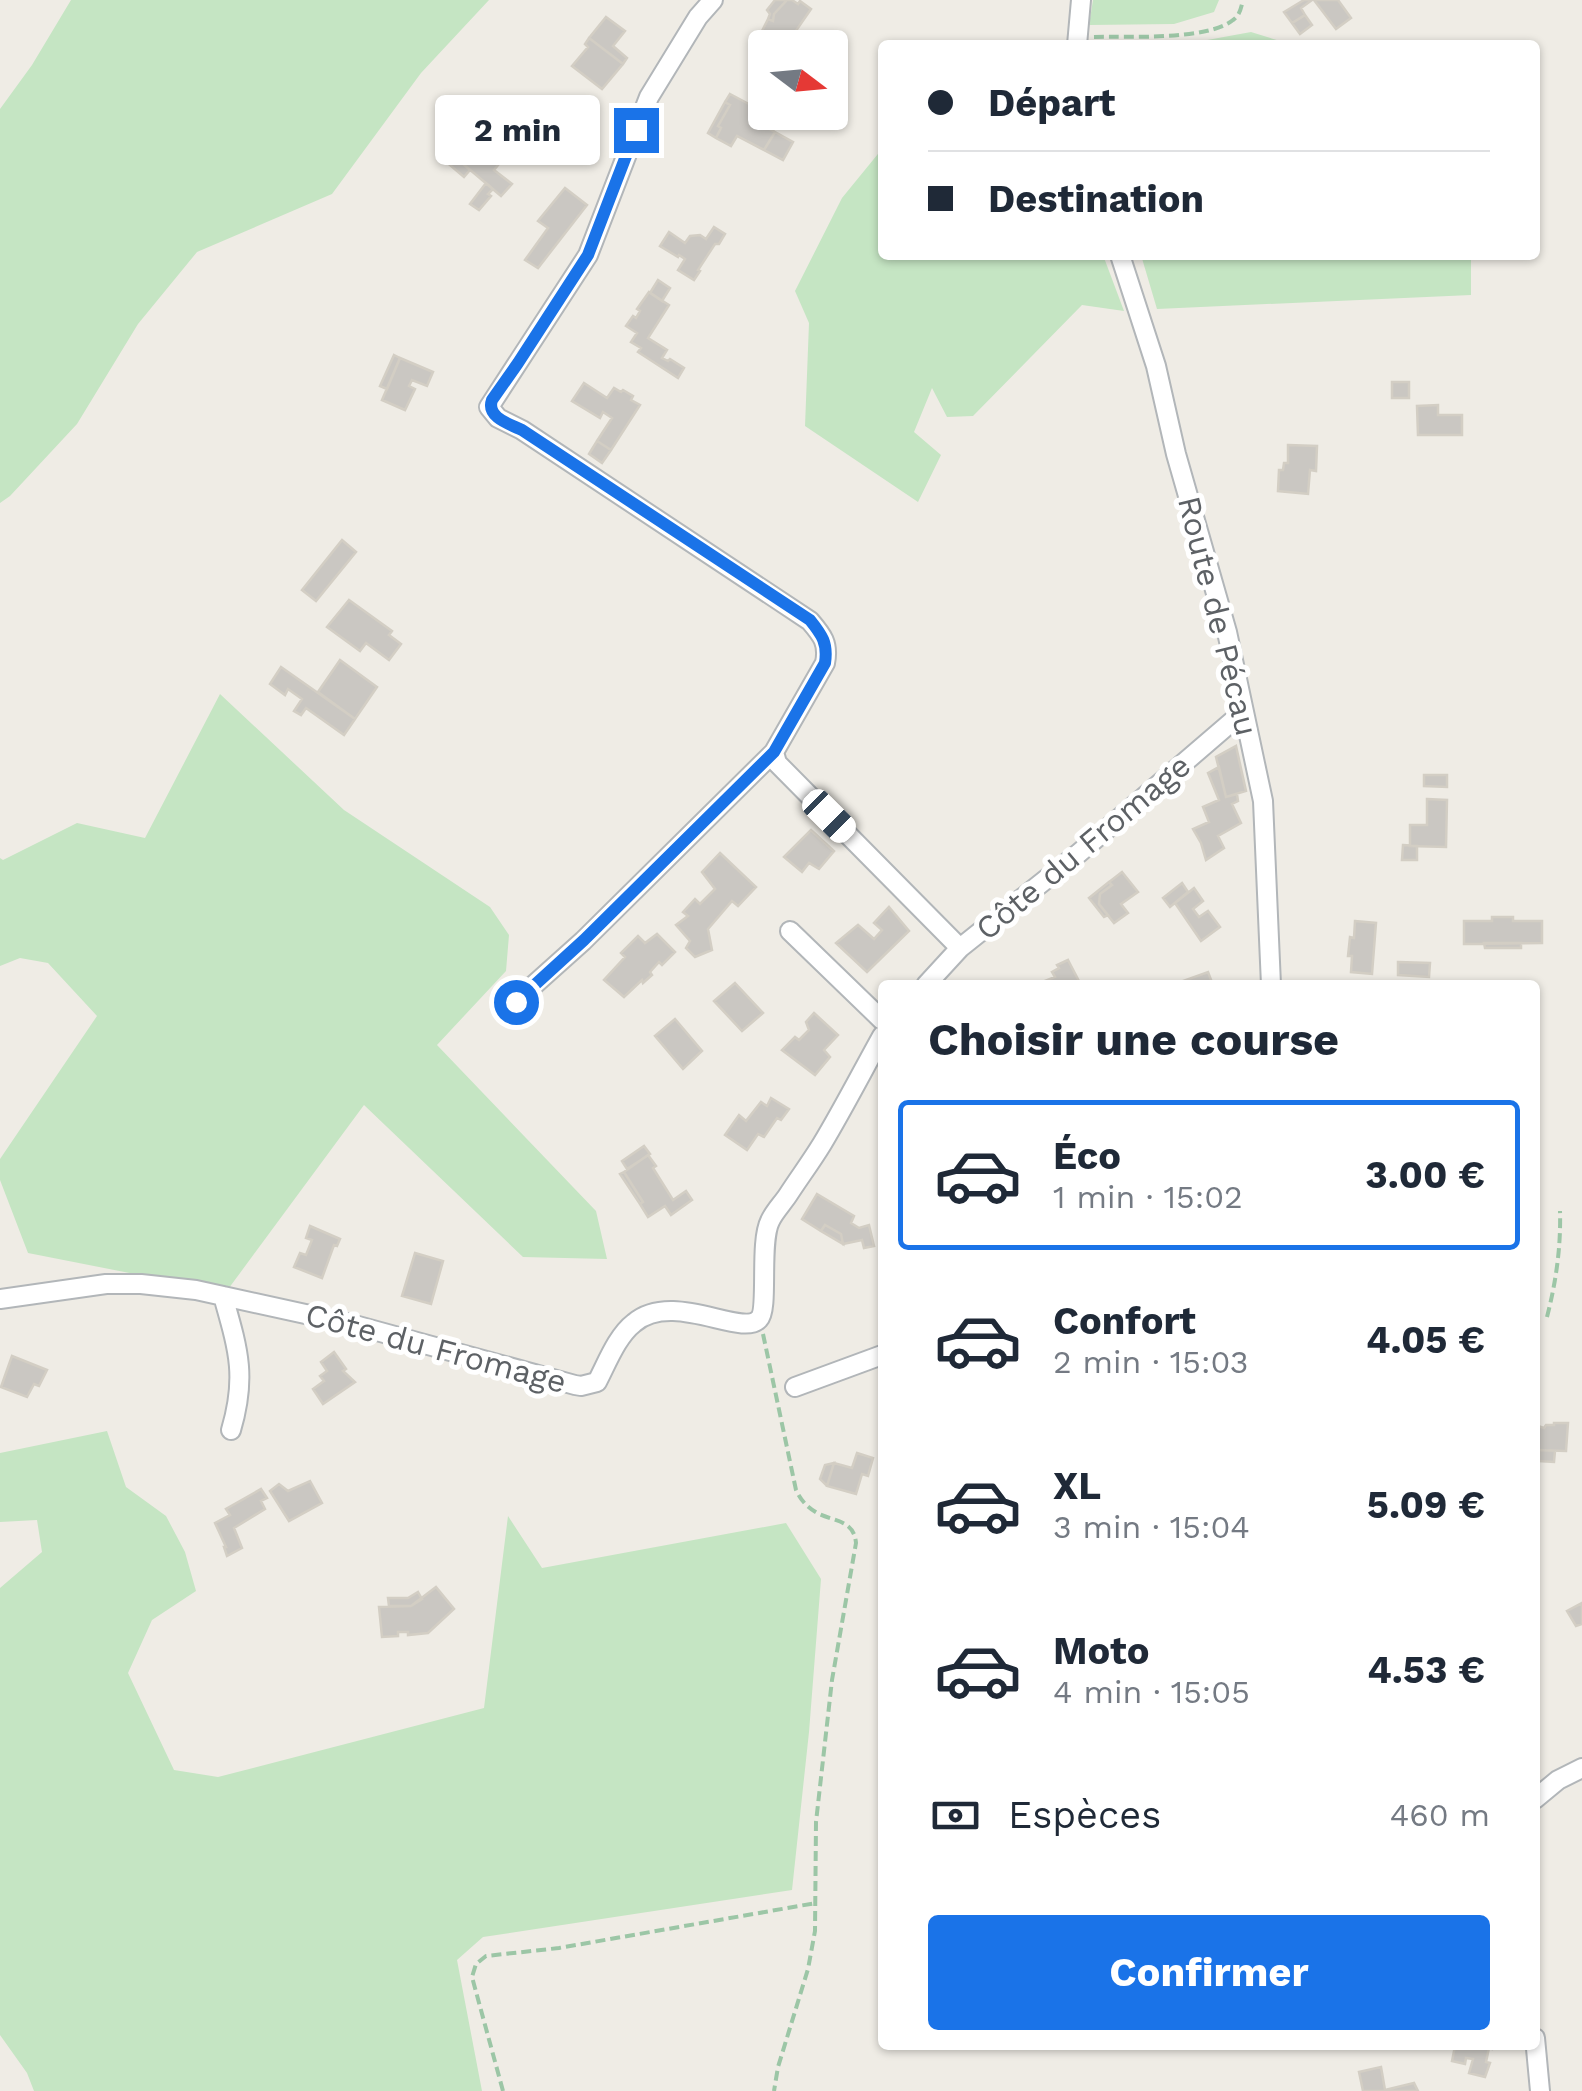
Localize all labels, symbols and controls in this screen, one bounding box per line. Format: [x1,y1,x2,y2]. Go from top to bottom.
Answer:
north arrow [748,30,848,130]
map controls [748,30,848,130]
text: Départ [988,81,1115,125]
callout: 2 min [436,95,601,165]
route end [614,108,659,153]
text: 2 min [474,111,561,149]
text: Destination [988,177,1204,221]
street label: Route de Pécau [1170,492,1266,740]
street label: Côte du Fromage [968,746,1198,948]
car [797,784,861,848]
route start [494,980,539,1025]
text: Choisir une course [928,1013,1339,1066]
icon: car [933,1130,1023,1220]
text: Éco [1053,1134,1121,1178]
text: 3.00 € [1365,1153,1485,1197]
text: 1 min · 15:02 [1053,1178,1243,1216]
street label: Côte du Fromage [301,1295,571,1401]
icon: car [933,1295,1023,1385]
text: Confort [1053,1299,1196,1343]
text: 4.05 € [1366,1318,1485,1362]
text: 2 min · 15:03 [1053,1343,1248,1381]
icon: car [933,1460,1023,1550]
text: XL [1053,1464,1101,1508]
text: 5.09 € [1367,1483,1485,1527]
text: 3 min · 15:04 [1053,1508,1250,1546]
icon: car [933,1625,1023,1715]
text: Moto [1053,1629,1149,1673]
text: 4.53 € [1367,1648,1485,1692]
text: 4 min · 15:05 [1053,1673,1250,1711]
icon: cash [928,1788,983,1843]
text: Espèces [1008,1793,1161,1837]
text: 460 m [1390,1796,1490,1834]
button: Confirmer [928,1915,1490,2030]

